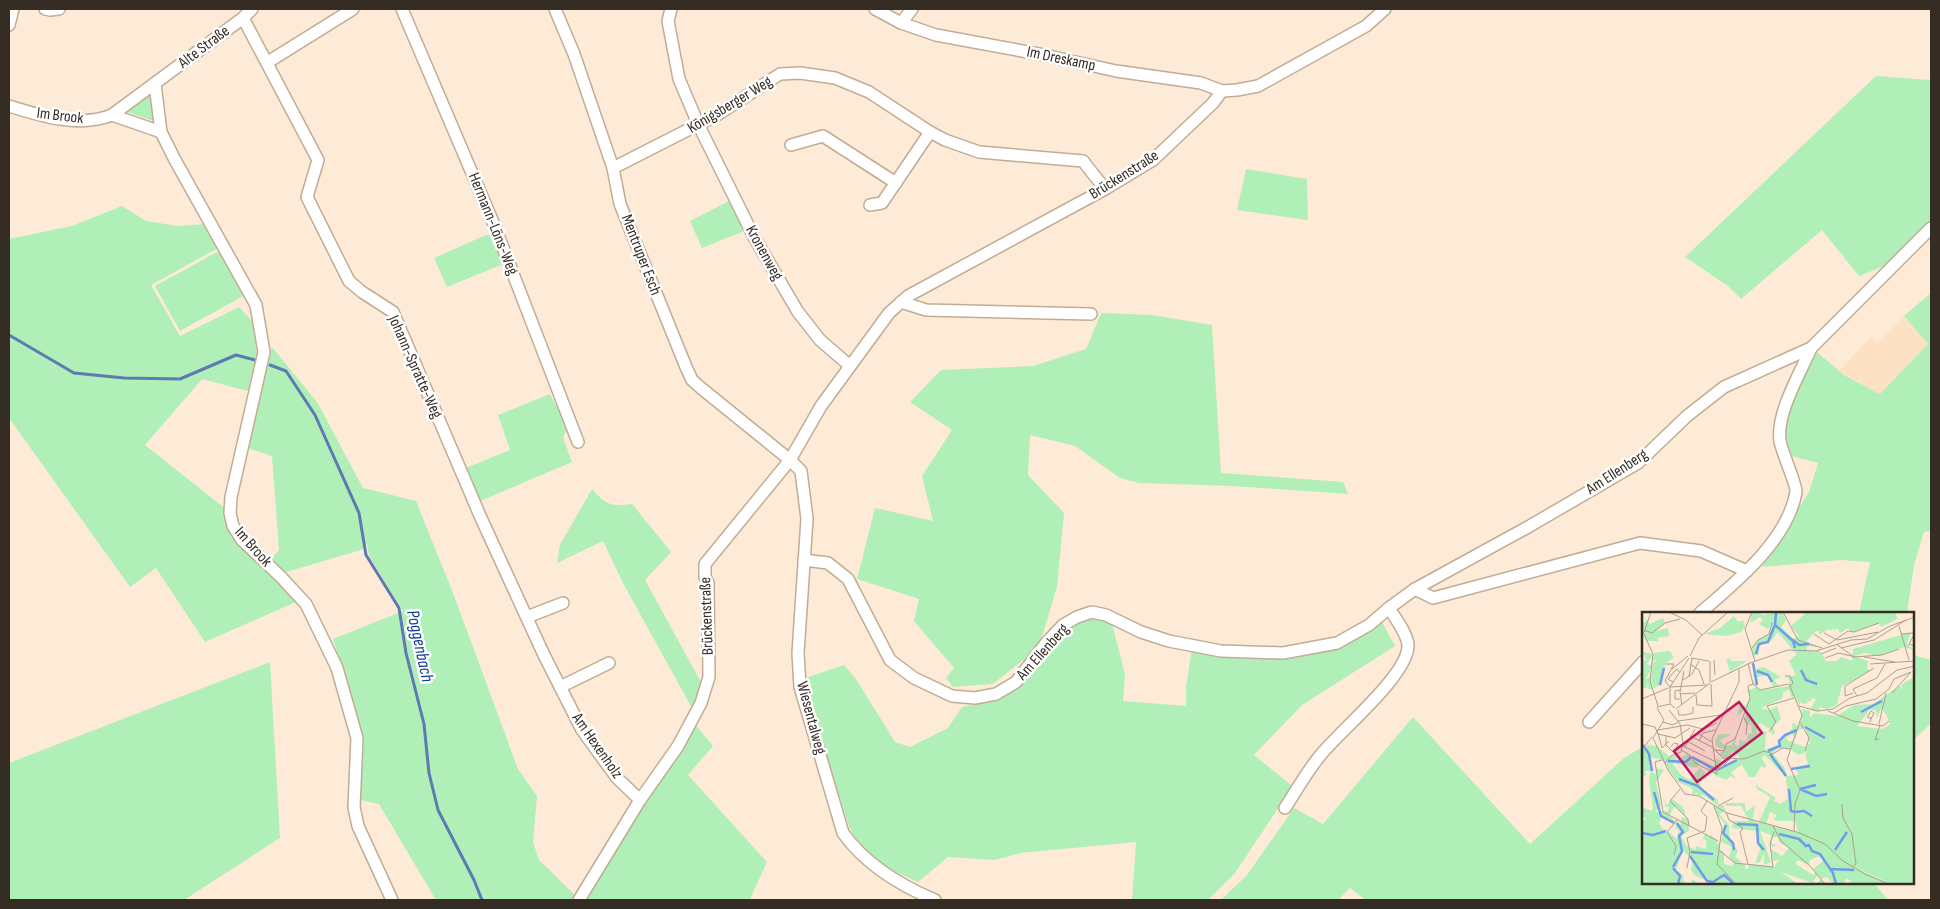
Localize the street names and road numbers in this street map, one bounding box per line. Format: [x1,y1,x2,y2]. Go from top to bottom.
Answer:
street label: Alte Straße [174,22,233,73]
street label: Im Dreskamp [1025,42,1097,76]
street label: Königsberger Weg [684,72,776,138]
street label: Im Brook [36,104,84,128]
street label: Brückenstraße [1086,146,1162,204]
street label: Hermann-Löns-Weg [464,170,522,278]
street label: Mentruper Esch [617,212,665,298]
street label: Kronenweg [741,222,787,284]
street label: Johann-Spratte-Weg [383,312,446,421]
street label: Am Ellenberg [1582,445,1651,499]
street label: Im Brook [230,523,276,571]
street label: Brückenstraße [696,577,718,655]
street label: Am Ellenberg [1012,620,1073,685]
street label: Wiesentalweg [792,680,830,756]
street label: Am Hexenholz [567,709,627,783]

